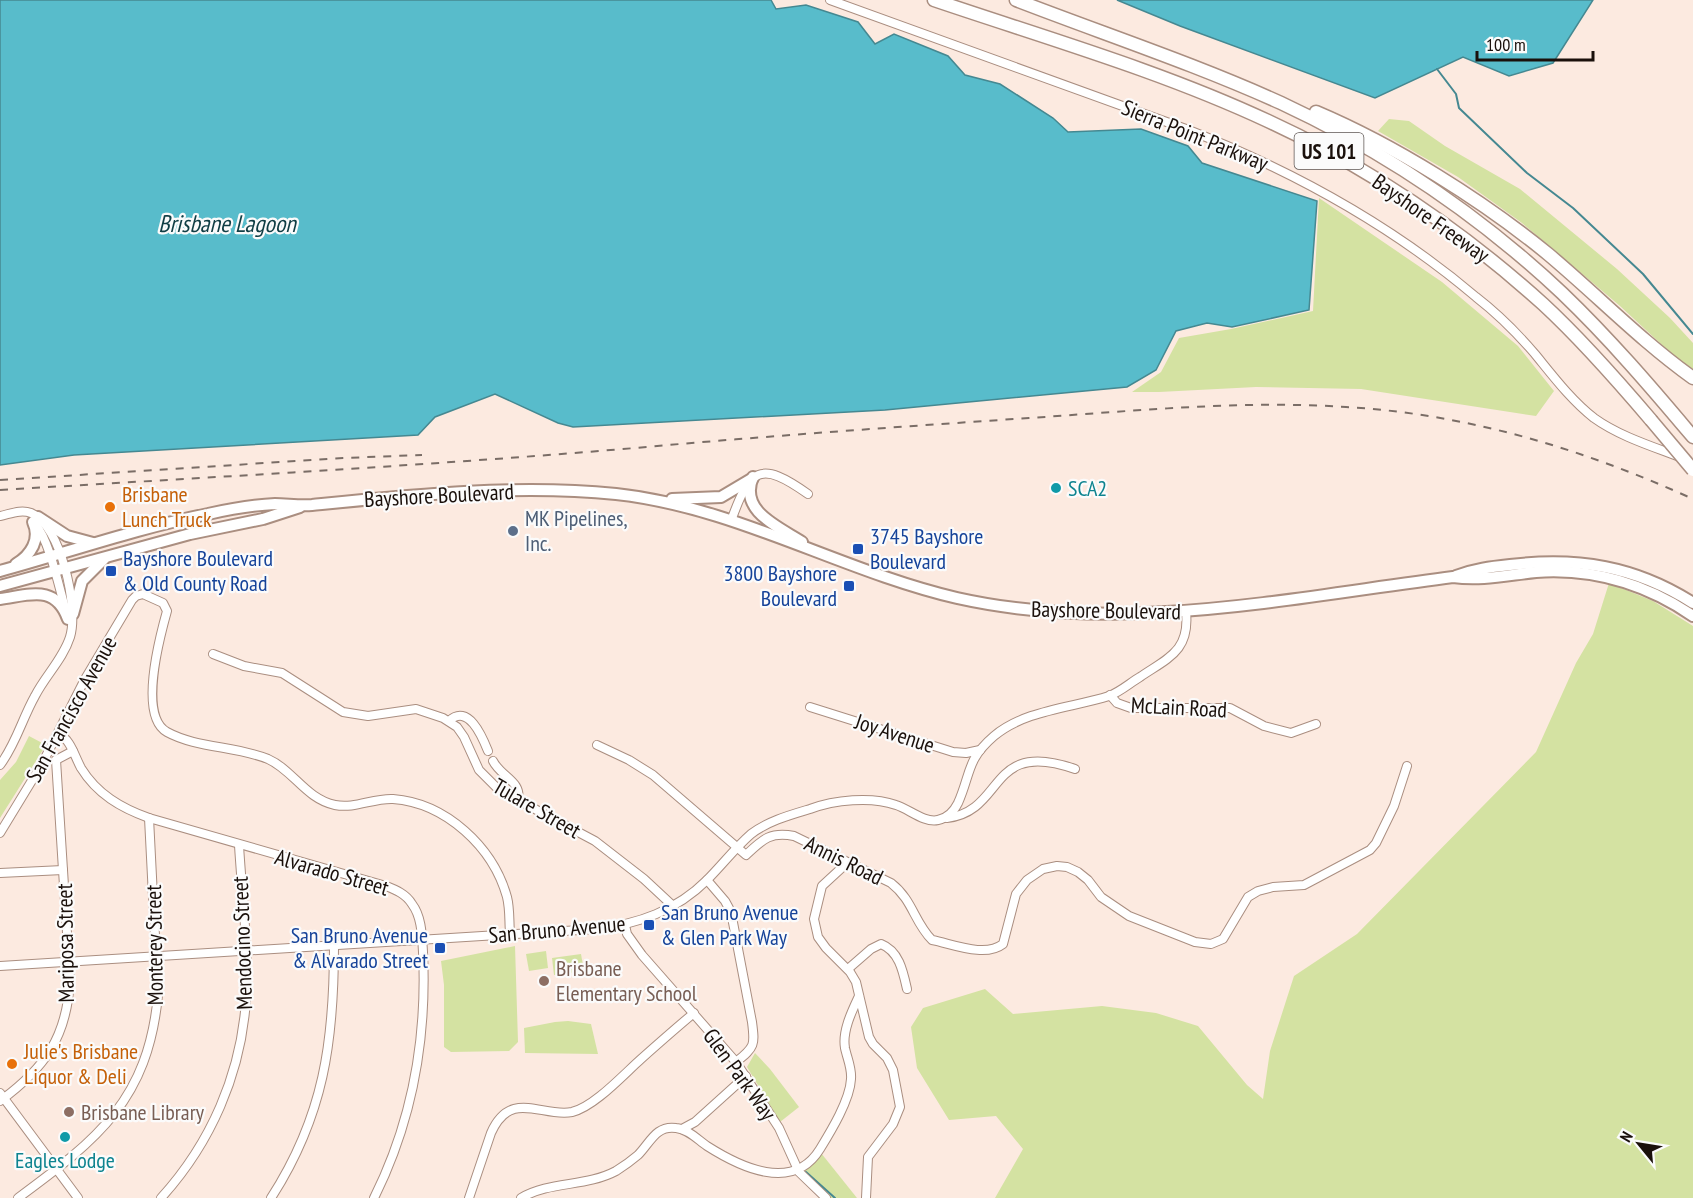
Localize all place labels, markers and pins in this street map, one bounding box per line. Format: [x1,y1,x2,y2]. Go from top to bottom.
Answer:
place label: SCA2 [1068,474,1107,502]
place label: Brisbane Lunch Truck [122,480,212,533]
marker: SCA2 [1049,481,1063,495]
marker: Brisbane Lunch Truck [103,500,117,514]
place label: MK Pipelines, Inc. [525,504,628,557]
place label: 3745 Bayshore Boulevard [870,522,983,575]
marker: MK Pipelines, Inc. [506,524,520,538]
marker: 3745 Bayshore Boulevard [851,542,865,556]
place label: Bayshore Boulevard & Old County Road [123,544,273,597]
place label: 3800 Bayshore Boulevard [724,559,837,612]
marker: Bayshore Boulevard & Old County Road [104,564,118,578]
marker: 3800 Bayshore Boulevard [842,579,856,593]
place label: San Bruno Avenue & Glen Park Way [661,898,798,951]
marker: San Bruno Avenue & Glen Park Way [642,918,656,932]
place label: San Bruno Avenue & Alvarado Street [291,921,428,974]
marker: San Bruno Avenue & Alvarado Street [433,941,447,955]
place label: Brisbane Elementary School [556,954,698,1007]
marker: Brisbane Elementary School [537,974,551,988]
place label: Julie's Brisbane Liquor & Deli [23,1037,138,1090]
marker: Julie's Brisbane Liquor & Deli [5,1057,19,1071]
place label: Brisbane Library [81,1098,205,1126]
marker: Brisbane Library [62,1105,76,1119]
marker: Eagles Lodge [58,1130,72,1144]
place label: Eagles Lodge [15,1146,115,1174]

